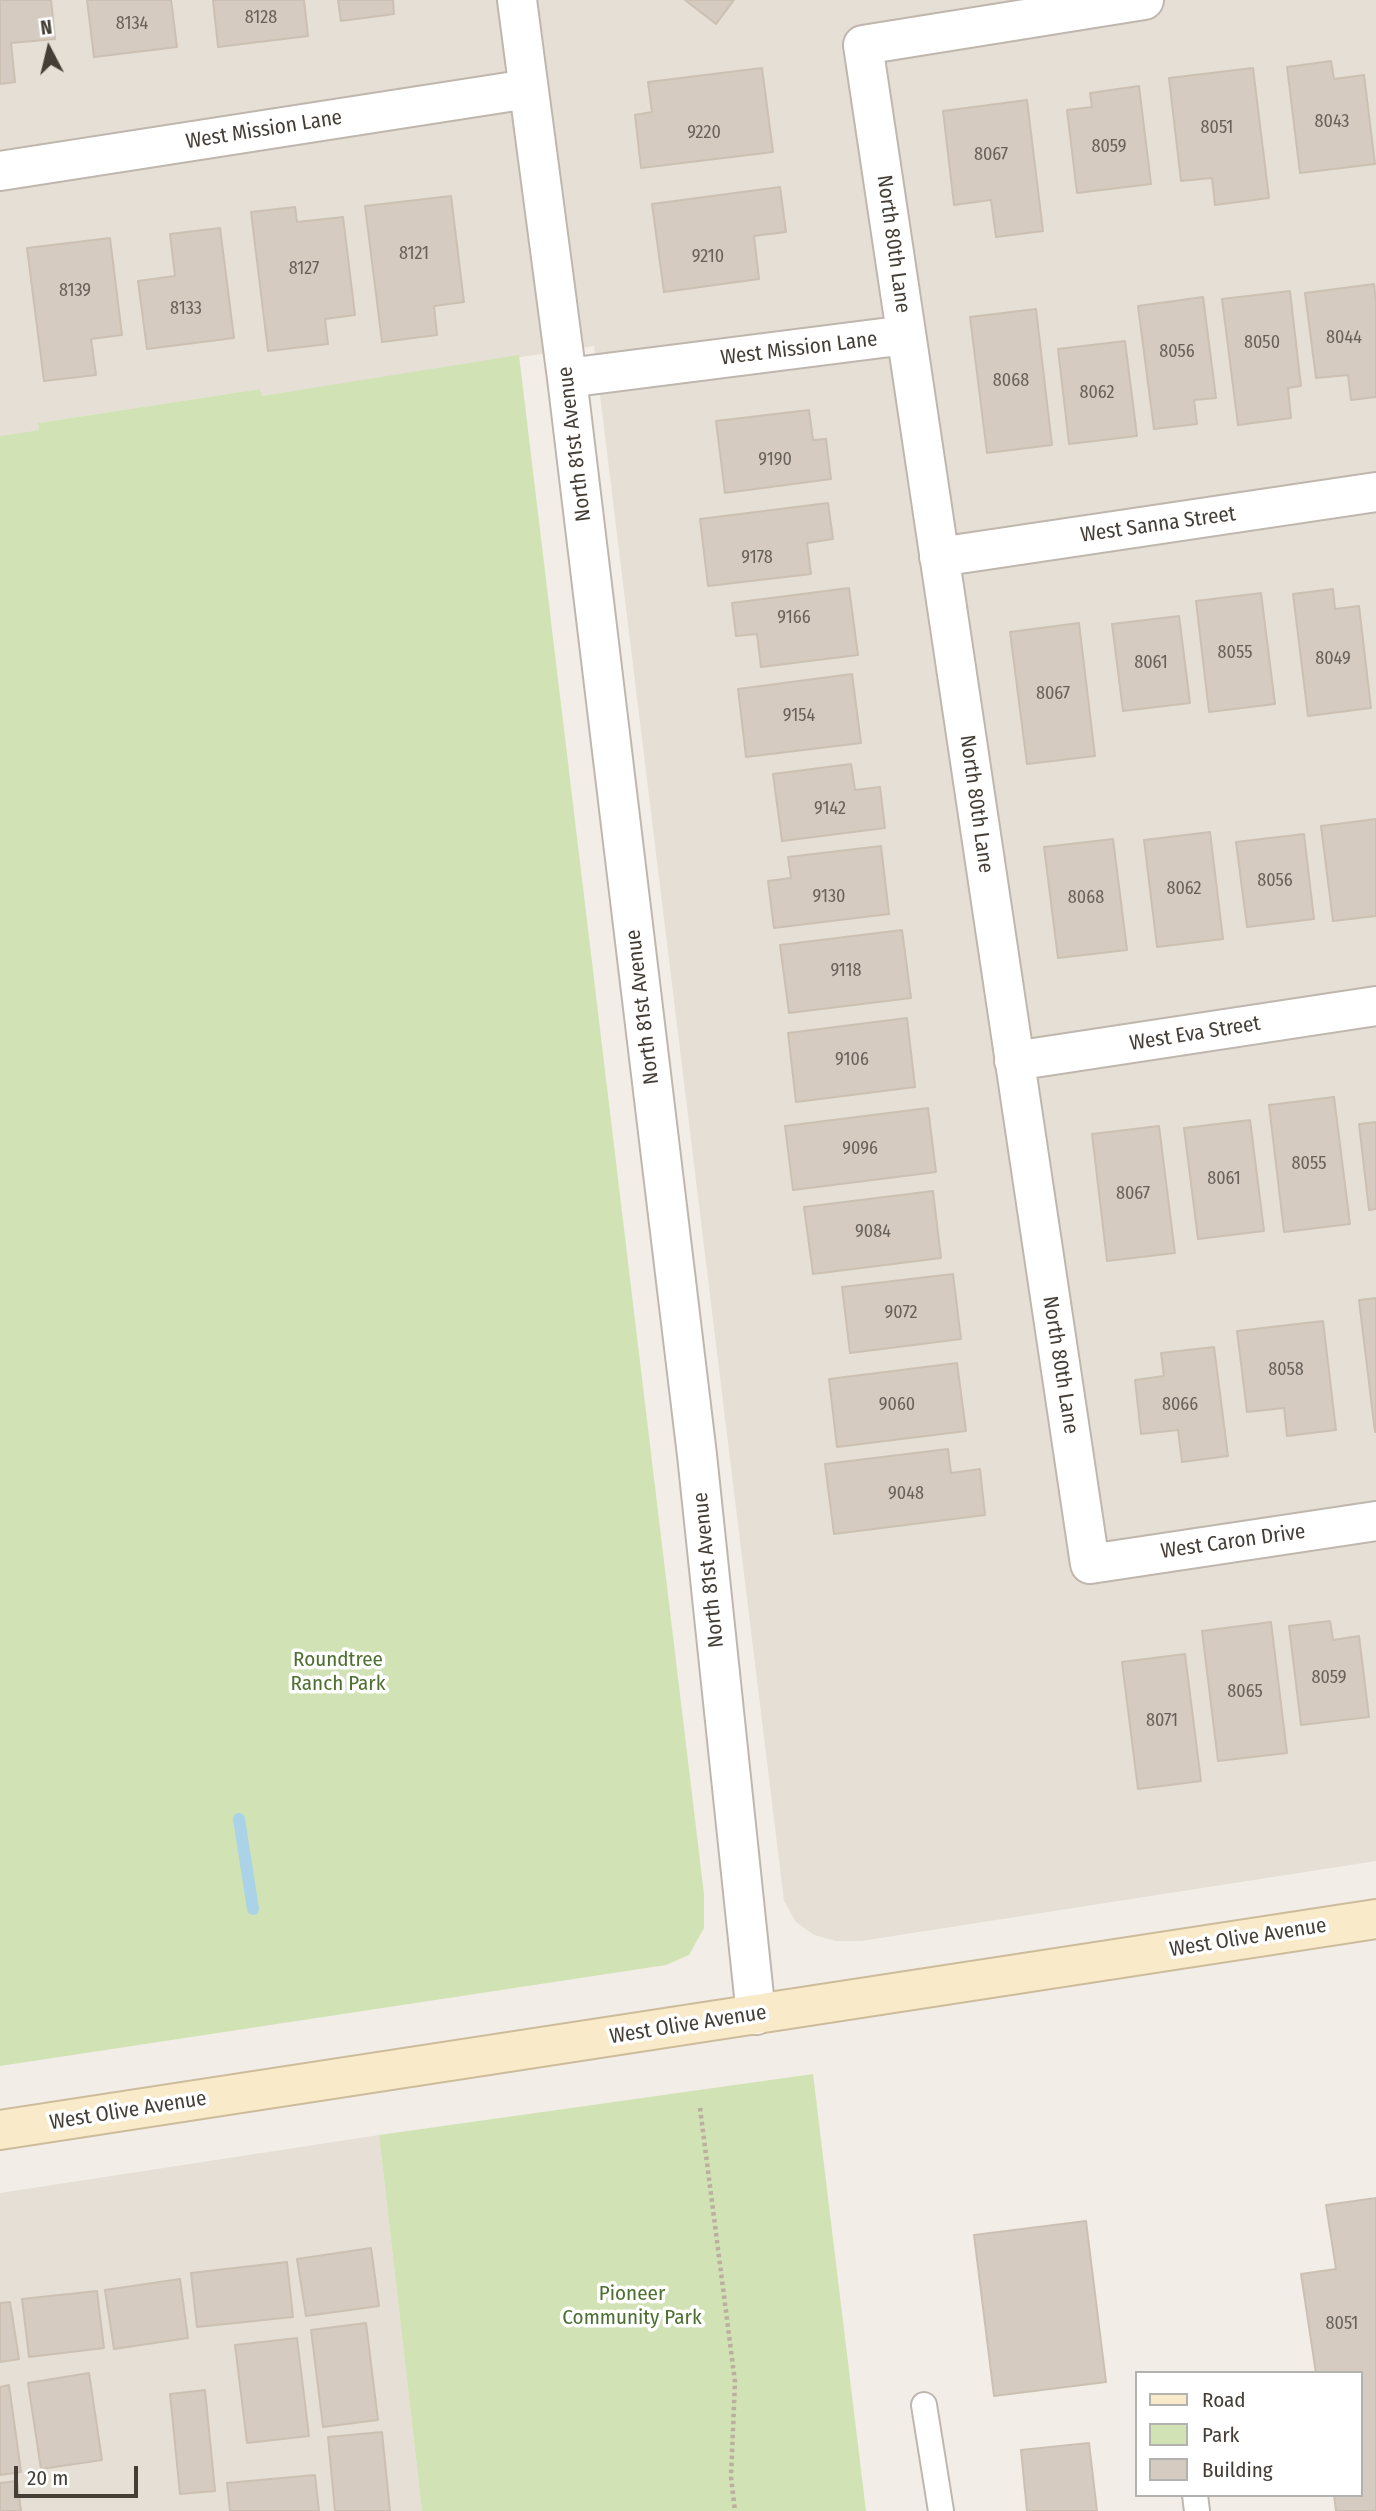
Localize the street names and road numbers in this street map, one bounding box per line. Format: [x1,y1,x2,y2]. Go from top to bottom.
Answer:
street label: West Mission Lane [184,105,344,155]
street label: North 80th Lane [871,173,915,315]
street label: West Mission Lane [719,327,879,371]
street label: North 81st Avenue [553,365,597,523]
street label: West Sanna Street [1079,502,1237,548]
street label: North 80th Lane [954,733,998,875]
street label: North 81st Avenue [621,928,665,1086]
street label: West Eva Street [1128,1011,1262,1057]
street label: North 80th Lane [1037,1294,1083,1436]
street label: North 81st Avenue [688,1491,730,1649]
street label: West Caron Drive [1159,1519,1307,1565]
street label: West Olive Avenue [1168,1913,1328,1963]
street label: West Olive Avenue [608,2000,768,2050]
street label: West Olive Avenue [48,2086,208,2136]

